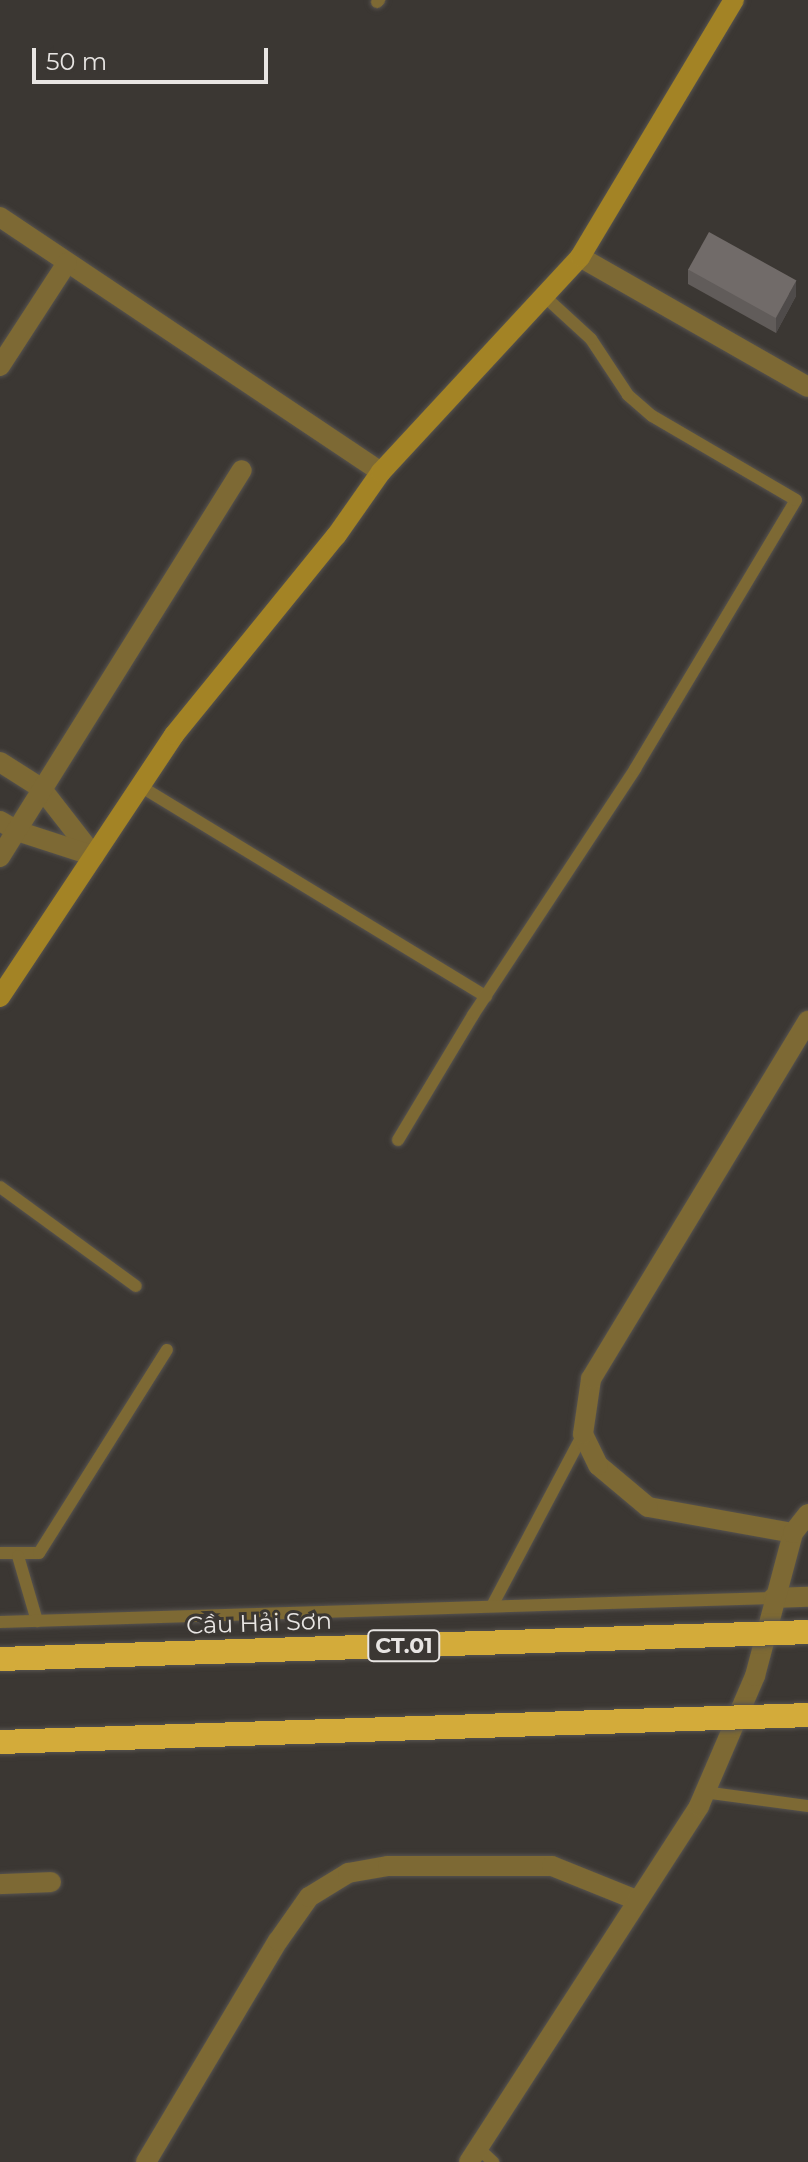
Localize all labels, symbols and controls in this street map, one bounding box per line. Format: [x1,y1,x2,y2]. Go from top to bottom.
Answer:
scale bar [36,32,272,82]
text: 50 m [46,47,107,76]
street label: Cầu Hải Sơn [186,1606,332,1640]
road number: CT.01 [366,1628,442,1664]

